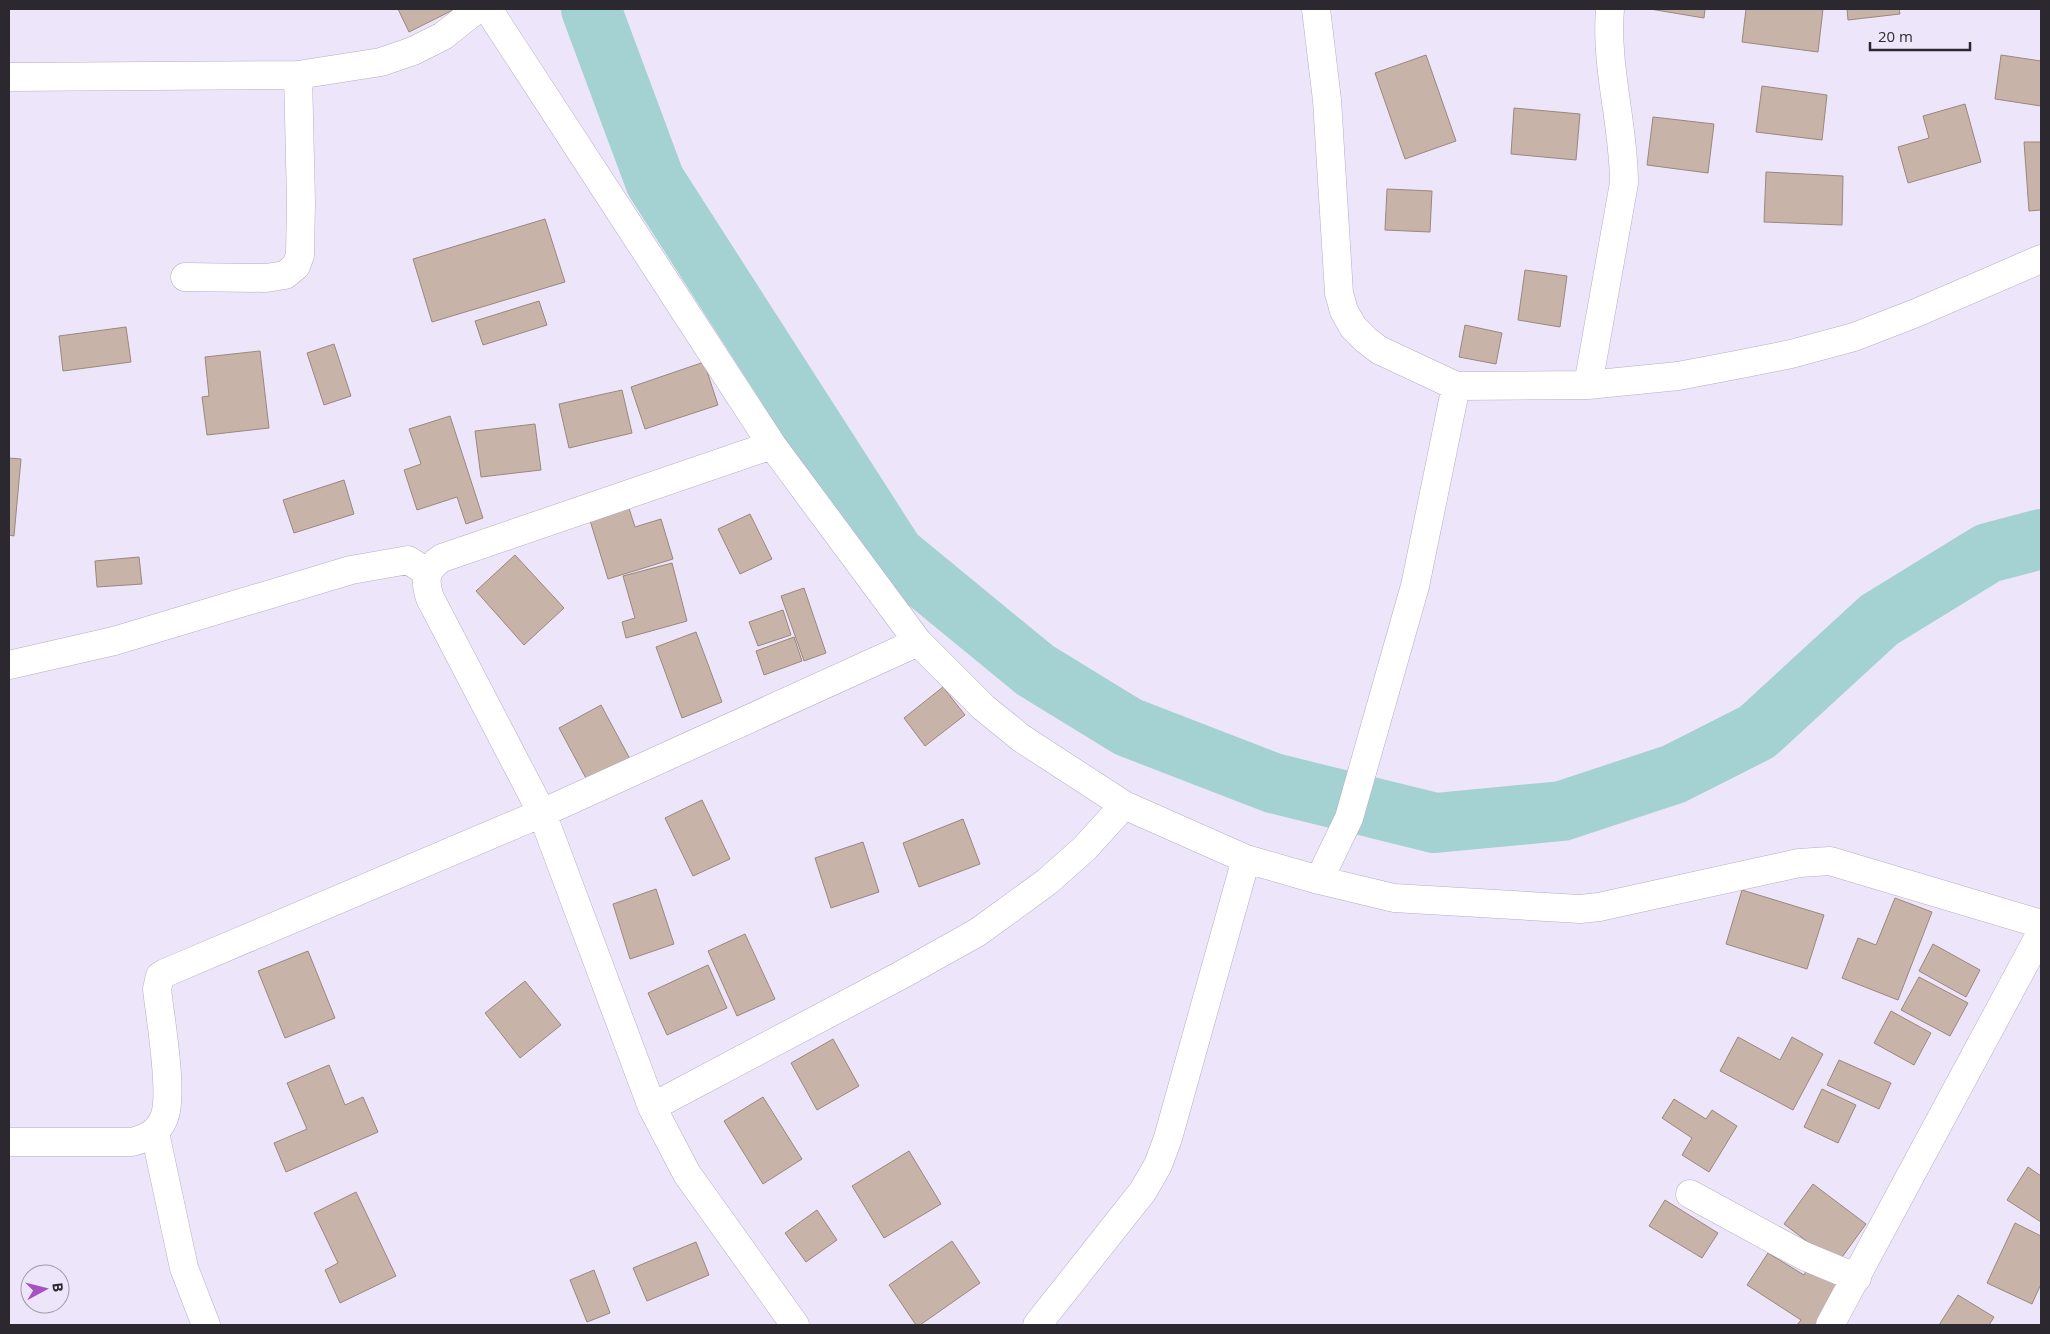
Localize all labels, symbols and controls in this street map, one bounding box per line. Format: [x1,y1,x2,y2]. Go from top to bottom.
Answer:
scale bar [1870,20,1970,52]
text: 20 m [1878,26,1913,46]
north arrow [20,1264,70,1314]
text: B [48,1282,68,1293]

